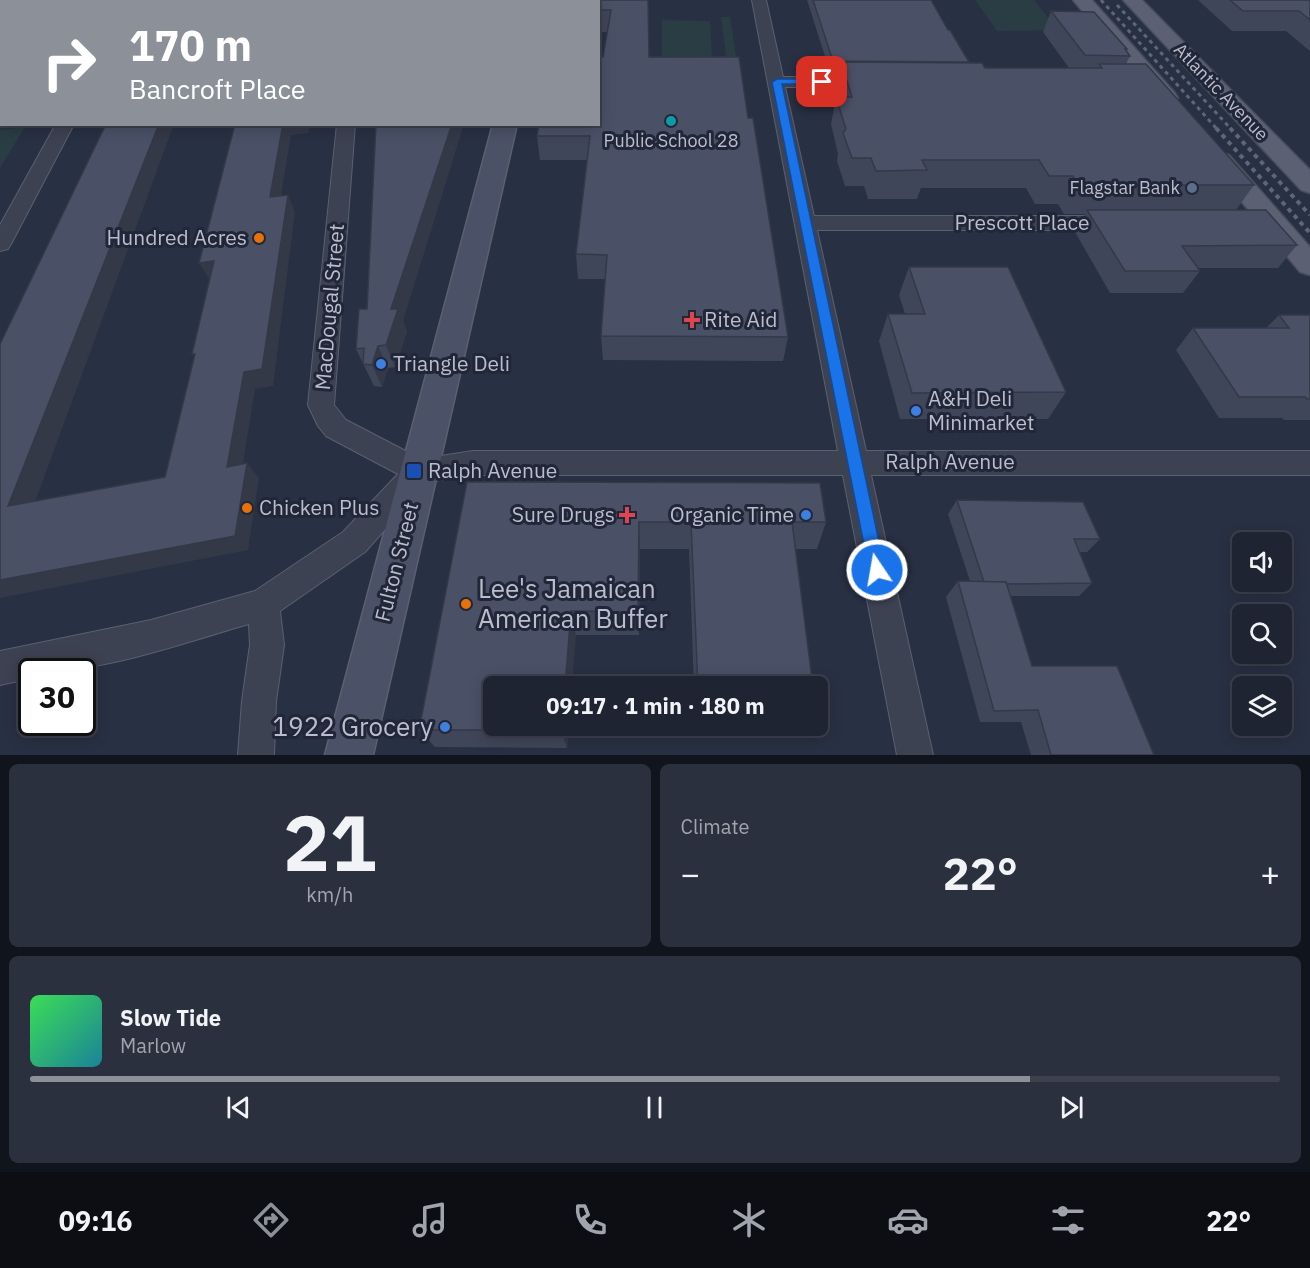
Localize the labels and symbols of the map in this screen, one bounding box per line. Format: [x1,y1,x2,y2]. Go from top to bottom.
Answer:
street label: Atlantic Avenue [1169,38,1274,145]
pin [796,56,847,107]
marker: Public School 28 [664,114,678,128]
place label: Public School 28 [604,129,738,152]
place label: Flagstar Bank [1069,176,1181,199]
marker: Flagstar Bank [1185,181,1199,195]
street label: Prescott Place [954,208,1090,236]
street label: MacDougal Street [308,222,350,391]
place label: Hundred Acres [106,223,247,251]
marker: Hundred Acres [252,231,266,245]
place label: Rite Aid [704,305,777,333]
marker: Rite Aid [685,313,699,327]
place label: Triangle Deli [393,349,510,377]
marker: Triangle Deli [374,357,388,371]
place label: A&H Deli Minimarket [928,384,1034,436]
marker: A&H Deli Minimarket [909,404,923,418]
street label: Ralph Avenue [885,447,1015,475]
place label: Ralph Avenue [428,456,557,484]
marker: Ralph Avenue [405,462,423,480]
place label: Chicken Plus [259,493,380,521]
street label: Fulton Street [368,499,424,624]
place label: Sure Drugs [512,500,615,528]
place label: Organic Time [670,500,794,528]
marker: Chicken Plus [240,501,254,515]
marker: Sure Drugs [620,508,634,522]
marker: Organic Time [799,508,813,522]
position arrow [845,538,909,602]
place label: Lee's Jamaican American Buffer [478,571,668,635]
marker: Lee's Jamaican American Buffer [459,597,473,611]
speed limit sign: 30 [18,658,96,736]
place label: 1922 Grocery [272,709,433,743]
marker: 1922 Grocery [438,720,452,734]

